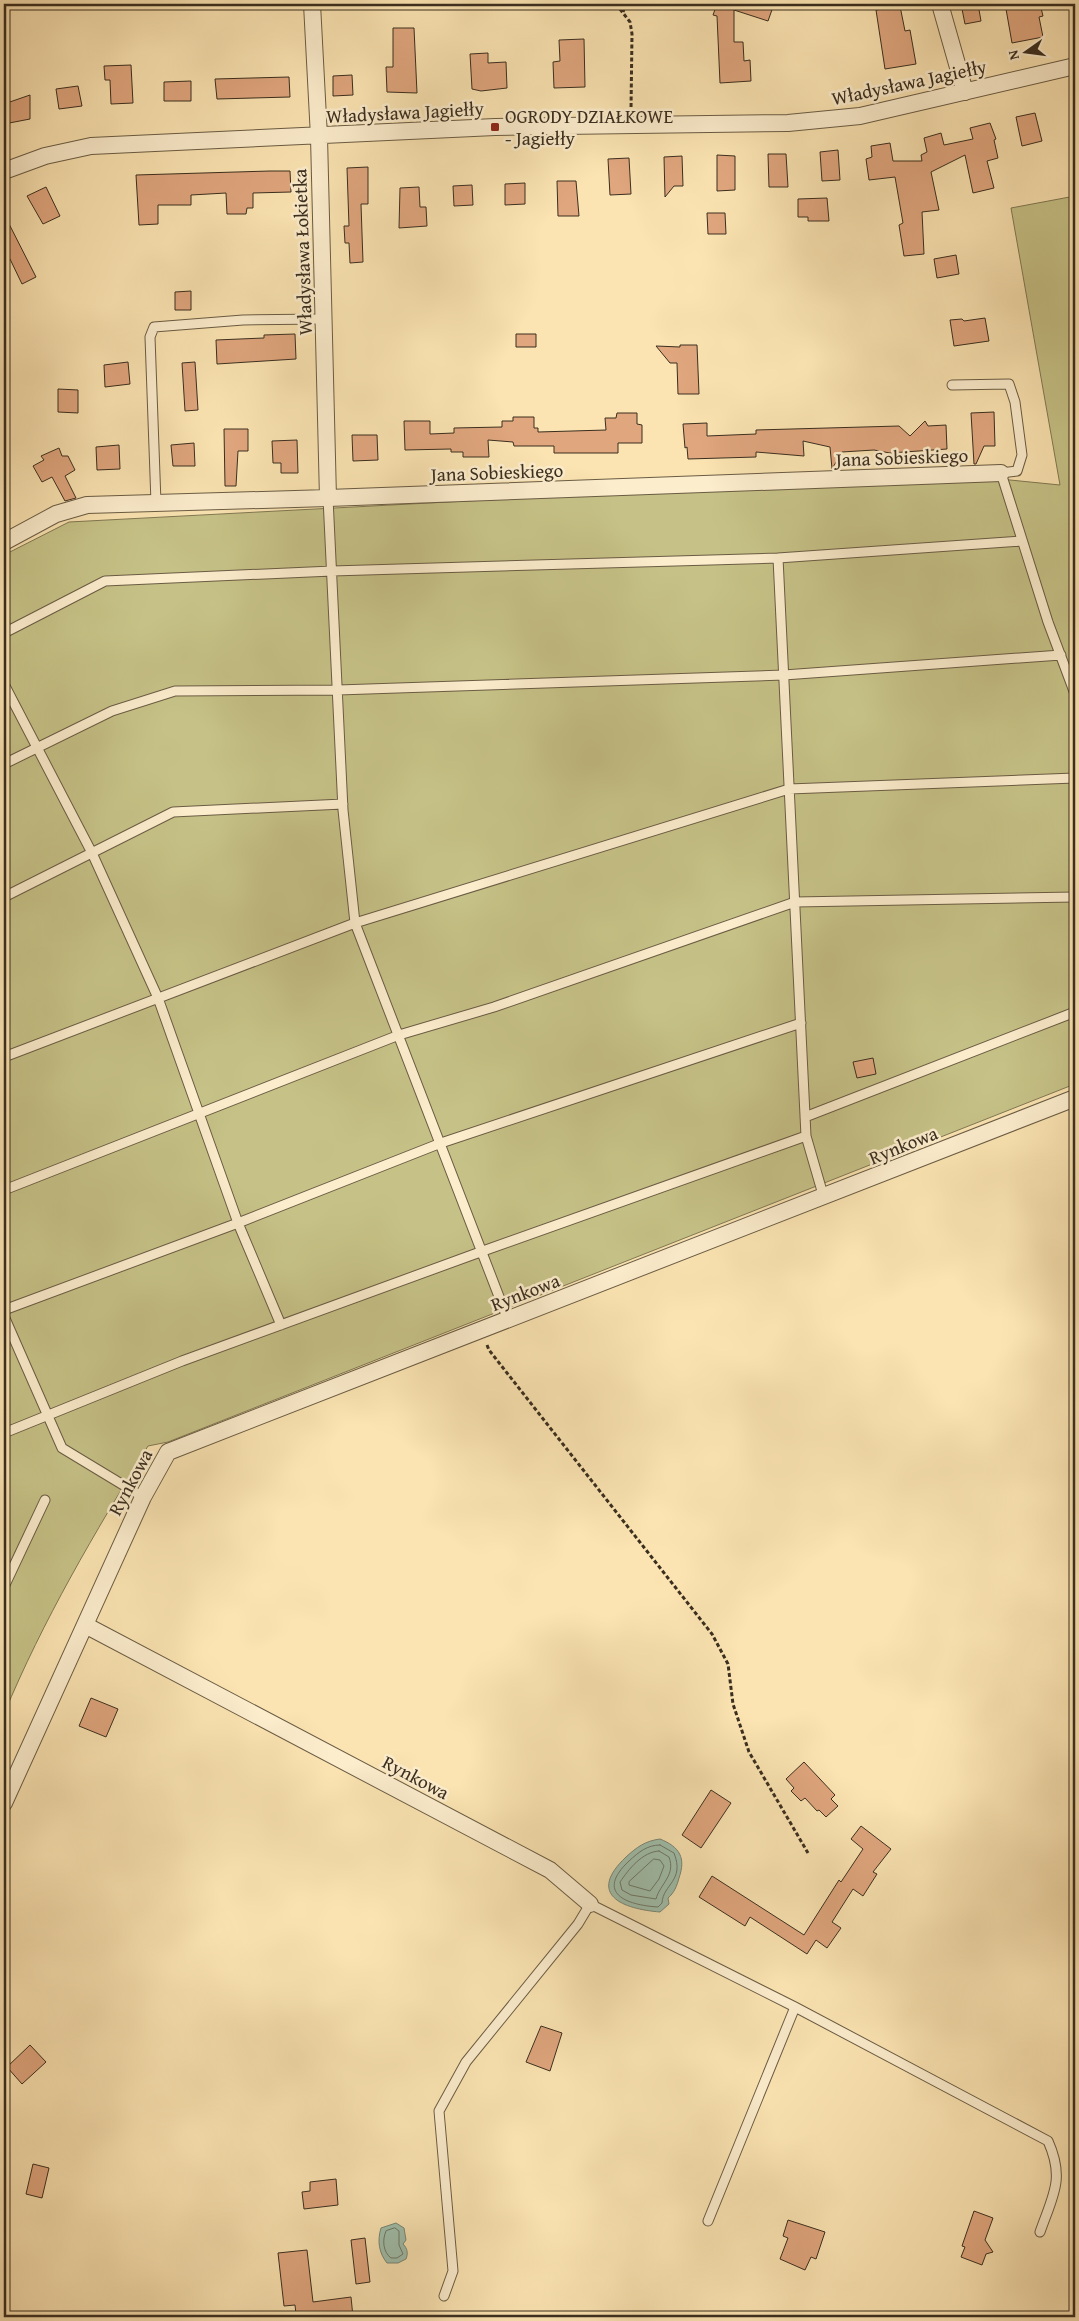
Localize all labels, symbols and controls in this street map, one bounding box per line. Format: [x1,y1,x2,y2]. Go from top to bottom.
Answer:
north arrow [1002,28,1052,78]
text: N [1002,48,1024,62]
street label: Władysława Jagiełły [829,52,990,112]
street label: Władysława Jagiełły [326,94,485,130]
place label: OGRODY DZIAŁKOWE - Jagiełły [505,102,673,152]
marker: OGRODY DZIAŁKOWE - Jagiełły [489,121,501,133]
street label: Władysława Łokietka [285,168,319,336]
street label: Jana Sobieskiego [833,441,969,473]
street label: Jana Sobieskiego [428,456,564,488]
street label: Rynkowa [864,1119,942,1171]
street label: Rynkowa [486,1266,564,1318]
street label: Rynkowa [101,1444,159,1520]
street label: Rynkowa [378,1748,454,1806]

